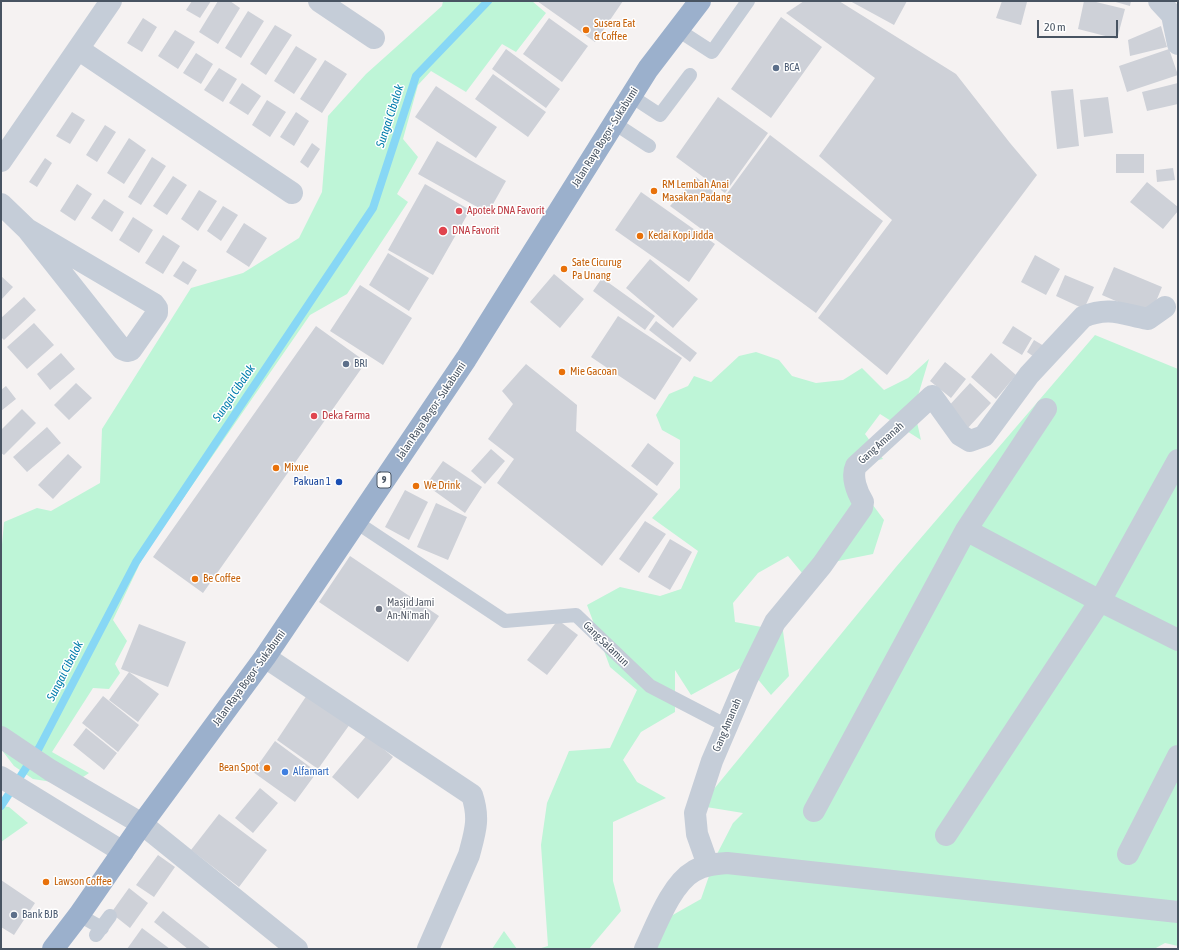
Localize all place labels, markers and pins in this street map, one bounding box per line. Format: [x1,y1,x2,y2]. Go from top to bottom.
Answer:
place label: Susera Eat & Coffee [594,17,635,43]
marker: Susera Eat & Coffee [581,25,591,35]
place label: BCA [784,61,800,75]
marker: BCA [771,63,781,73]
place label: RM Lembah Anai Masakan Padang [662,178,731,204]
marker: RM Lembah Anai Masakan Padang [649,186,659,196]
place label: Apotek DNA Favorit [467,204,545,218]
marker: Apotek DNA Favorit [454,206,464,216]
place label: DNA Favorit [452,224,499,238]
marker: DNA Favorit [437,225,449,237]
place label: Kedai Kopi Jidda [648,229,714,243]
marker: Kedai Kopi Jidda [635,231,645,241]
place label: Sate Cicurug Pa Unang [572,256,621,282]
marker: Sate Cicurug Pa Unang [559,264,569,274]
place label: BRI [354,357,368,371]
marker: BRI [341,359,351,369]
place label: Mie Gacoan [570,365,617,379]
marker: Mie Gacoan [557,367,567,377]
place label: Deka Farma [322,409,370,423]
marker: Deka Farma [309,411,319,421]
place label: Mixue [284,461,309,475]
marker: Mixue [271,463,281,473]
place label: Pakuan 1 [293,475,331,489]
marker: Pakuan 1 [334,477,344,487]
place label: We Drink [424,479,460,493]
marker: We Drink [411,481,421,491]
place label: Be Coffee [203,572,241,586]
marker: Be Coffee [190,574,200,584]
place label: Masjid Jami An-Ni'mah [387,596,434,622]
marker: Masjid Jami An-Ni'mah [374,604,384,614]
place label: Bean Spot [219,761,259,775]
marker: Bean Spot [262,763,272,773]
place label: Alfamart [293,765,329,779]
marker: Alfamart [280,767,290,777]
place label: Lawson Coffee [54,875,112,889]
marker: Lawson Coffee [41,877,51,887]
place label: Bank BJB [22,908,58,922]
marker: Bank BJB [9,910,19,920]

